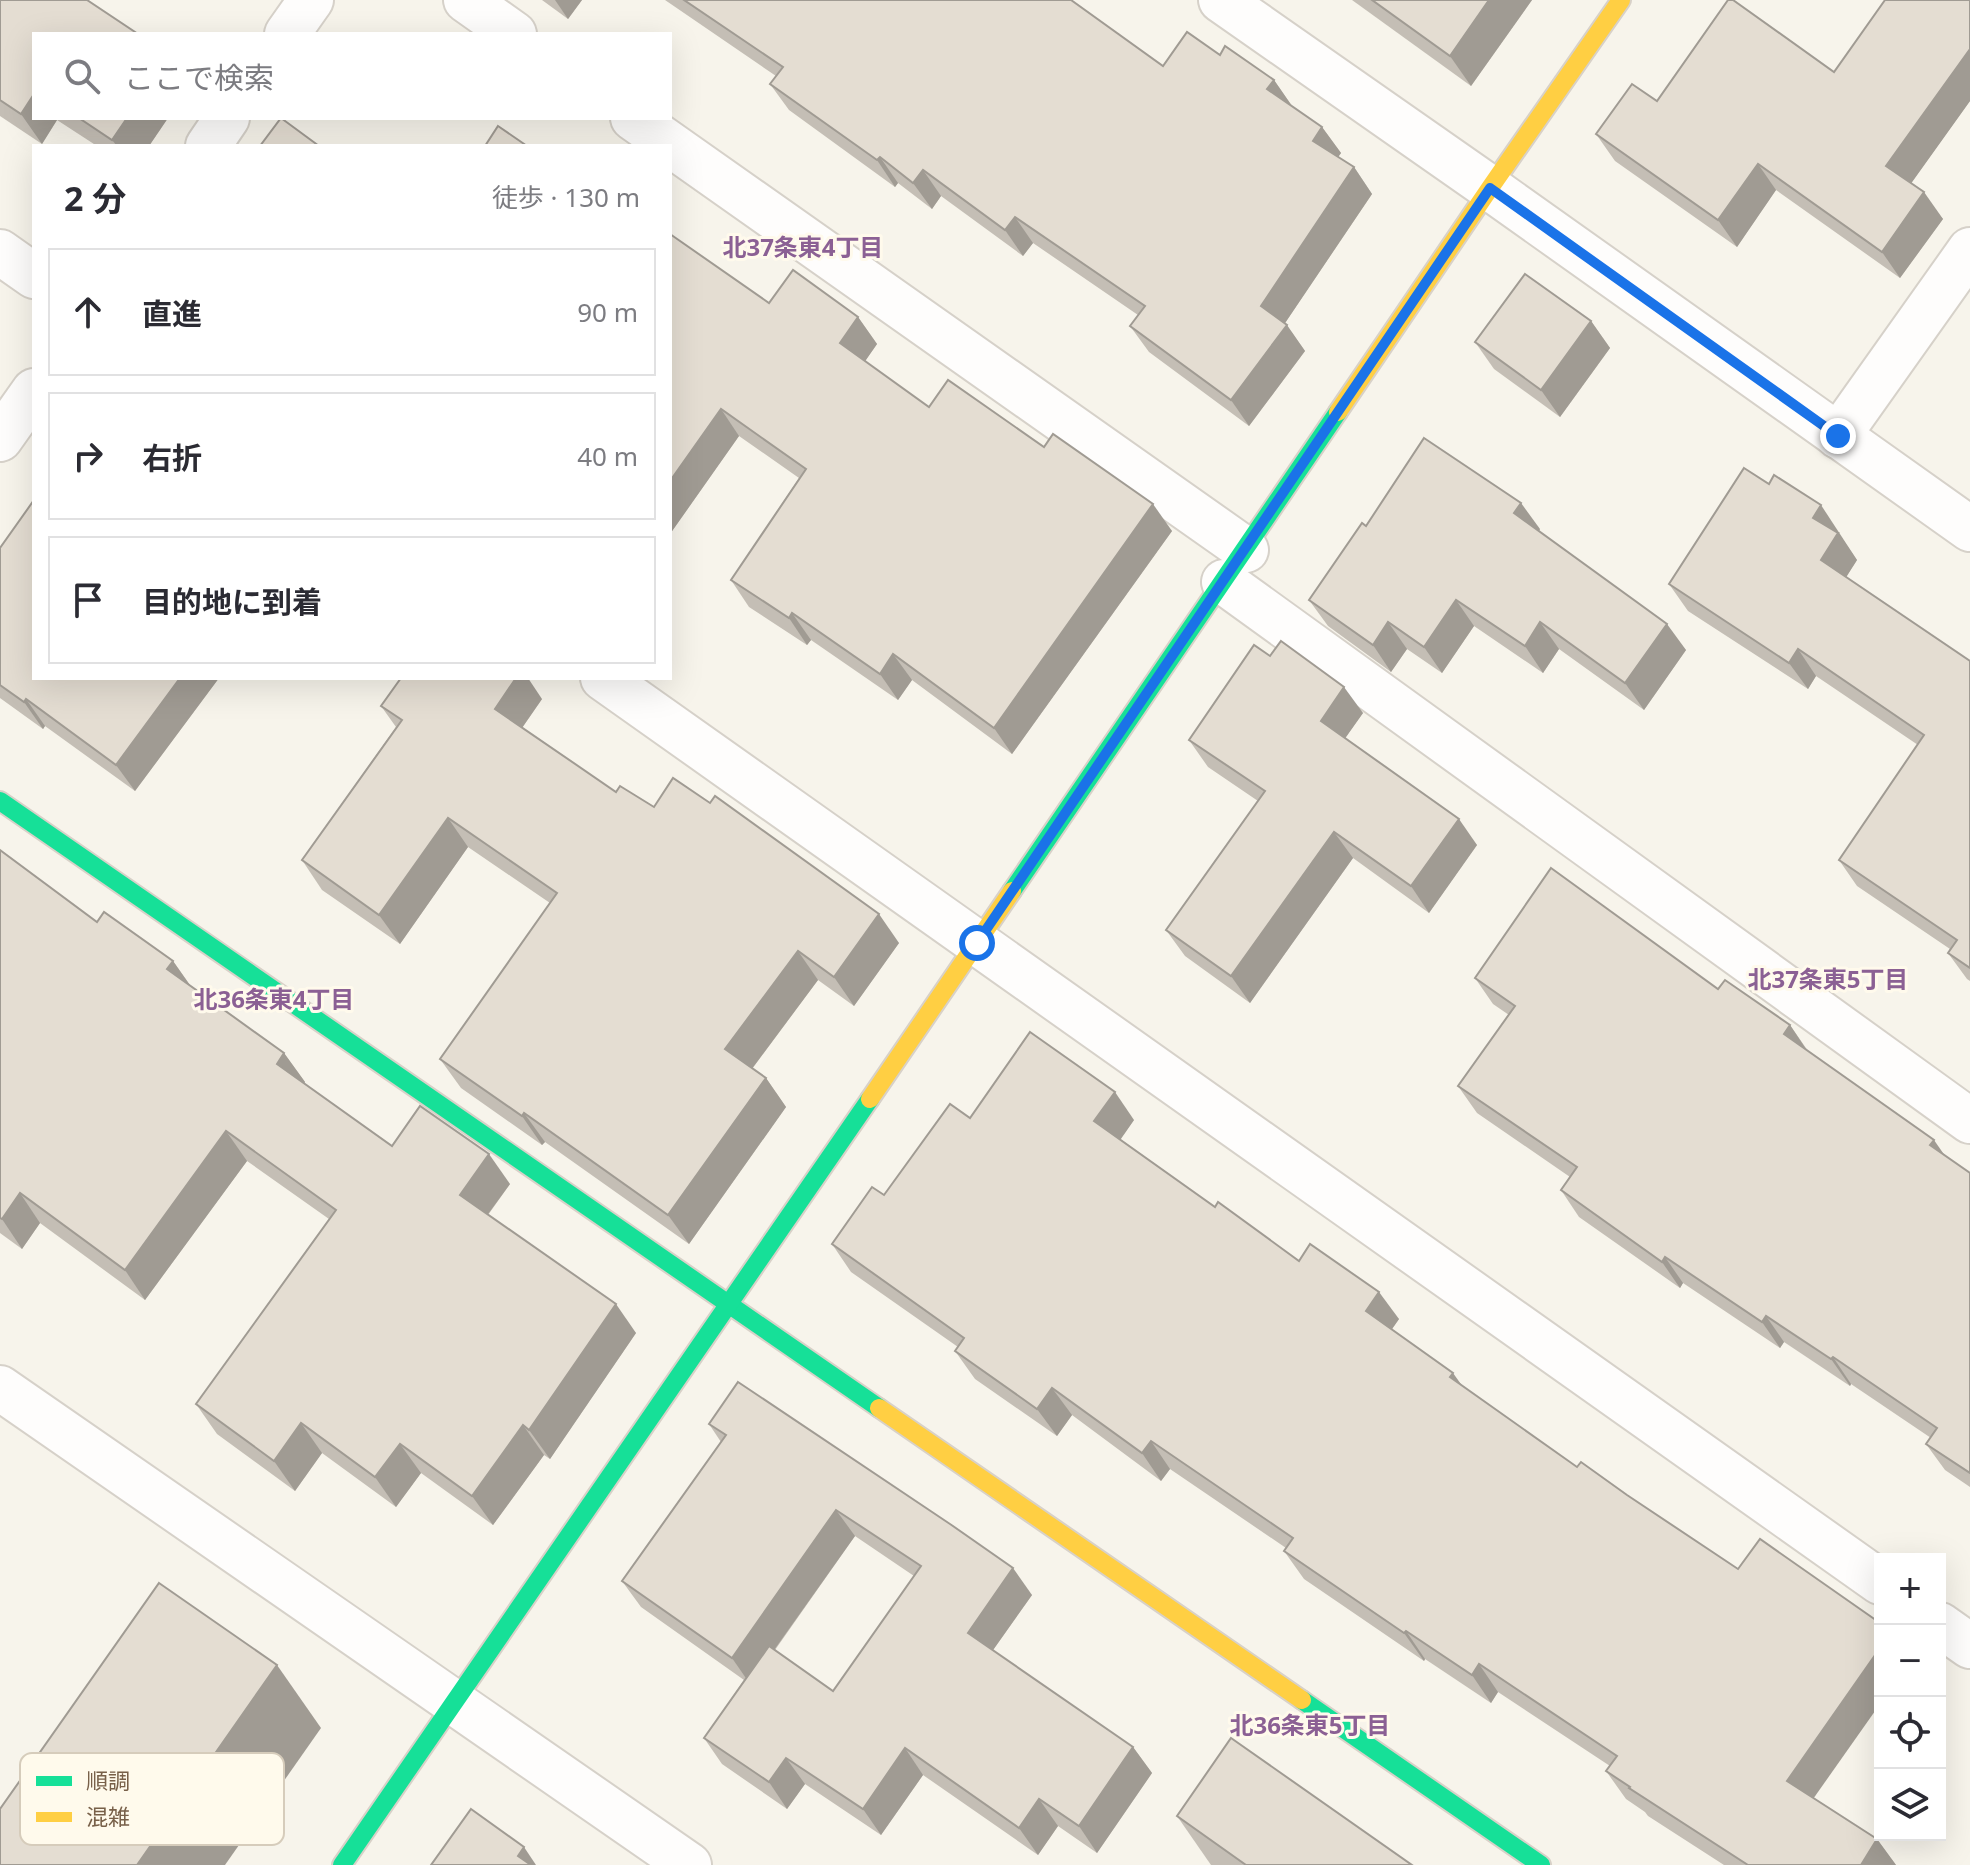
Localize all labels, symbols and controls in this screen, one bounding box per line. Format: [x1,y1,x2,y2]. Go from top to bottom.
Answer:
search box [32,32,672,120]
icon: search [60,54,104,98]
text: ここで検索 [124,57,274,98]
text: 2 分 [64,175,126,221]
text: 徒歩 · 130 m [492,179,640,215]
district label: 北37条東4丁目 [722,230,884,263]
icon: ahead [66,290,110,334]
text: 直進 [142,293,202,334]
text: 90 m [577,294,638,330]
route end [1820,418,1856,454]
icon: right [66,434,110,478]
text: 右折 [142,437,202,478]
text: 40 m [577,438,638,474]
icon: arrive [66,578,110,622]
text: 目的地に到着 [142,581,322,622]
route start [959,925,995,961]
district label: 北37条東5丁目 [1747,962,1909,995]
district label: 北36条東4丁目 [193,982,355,1015]
map controls [1874,1553,1946,1841]
button: + [1874,1553,1946,1625]
button: − [1874,1625,1946,1697]
button: locate [1874,1697,1946,1769]
district label: 北36条東5丁目 [1229,1708,1391,1741]
legend [20,1753,284,1845]
text: 順調 [86,1765,130,1795]
button: layers [1874,1769,1946,1841]
text: 混雑 [86,1801,130,1831]

